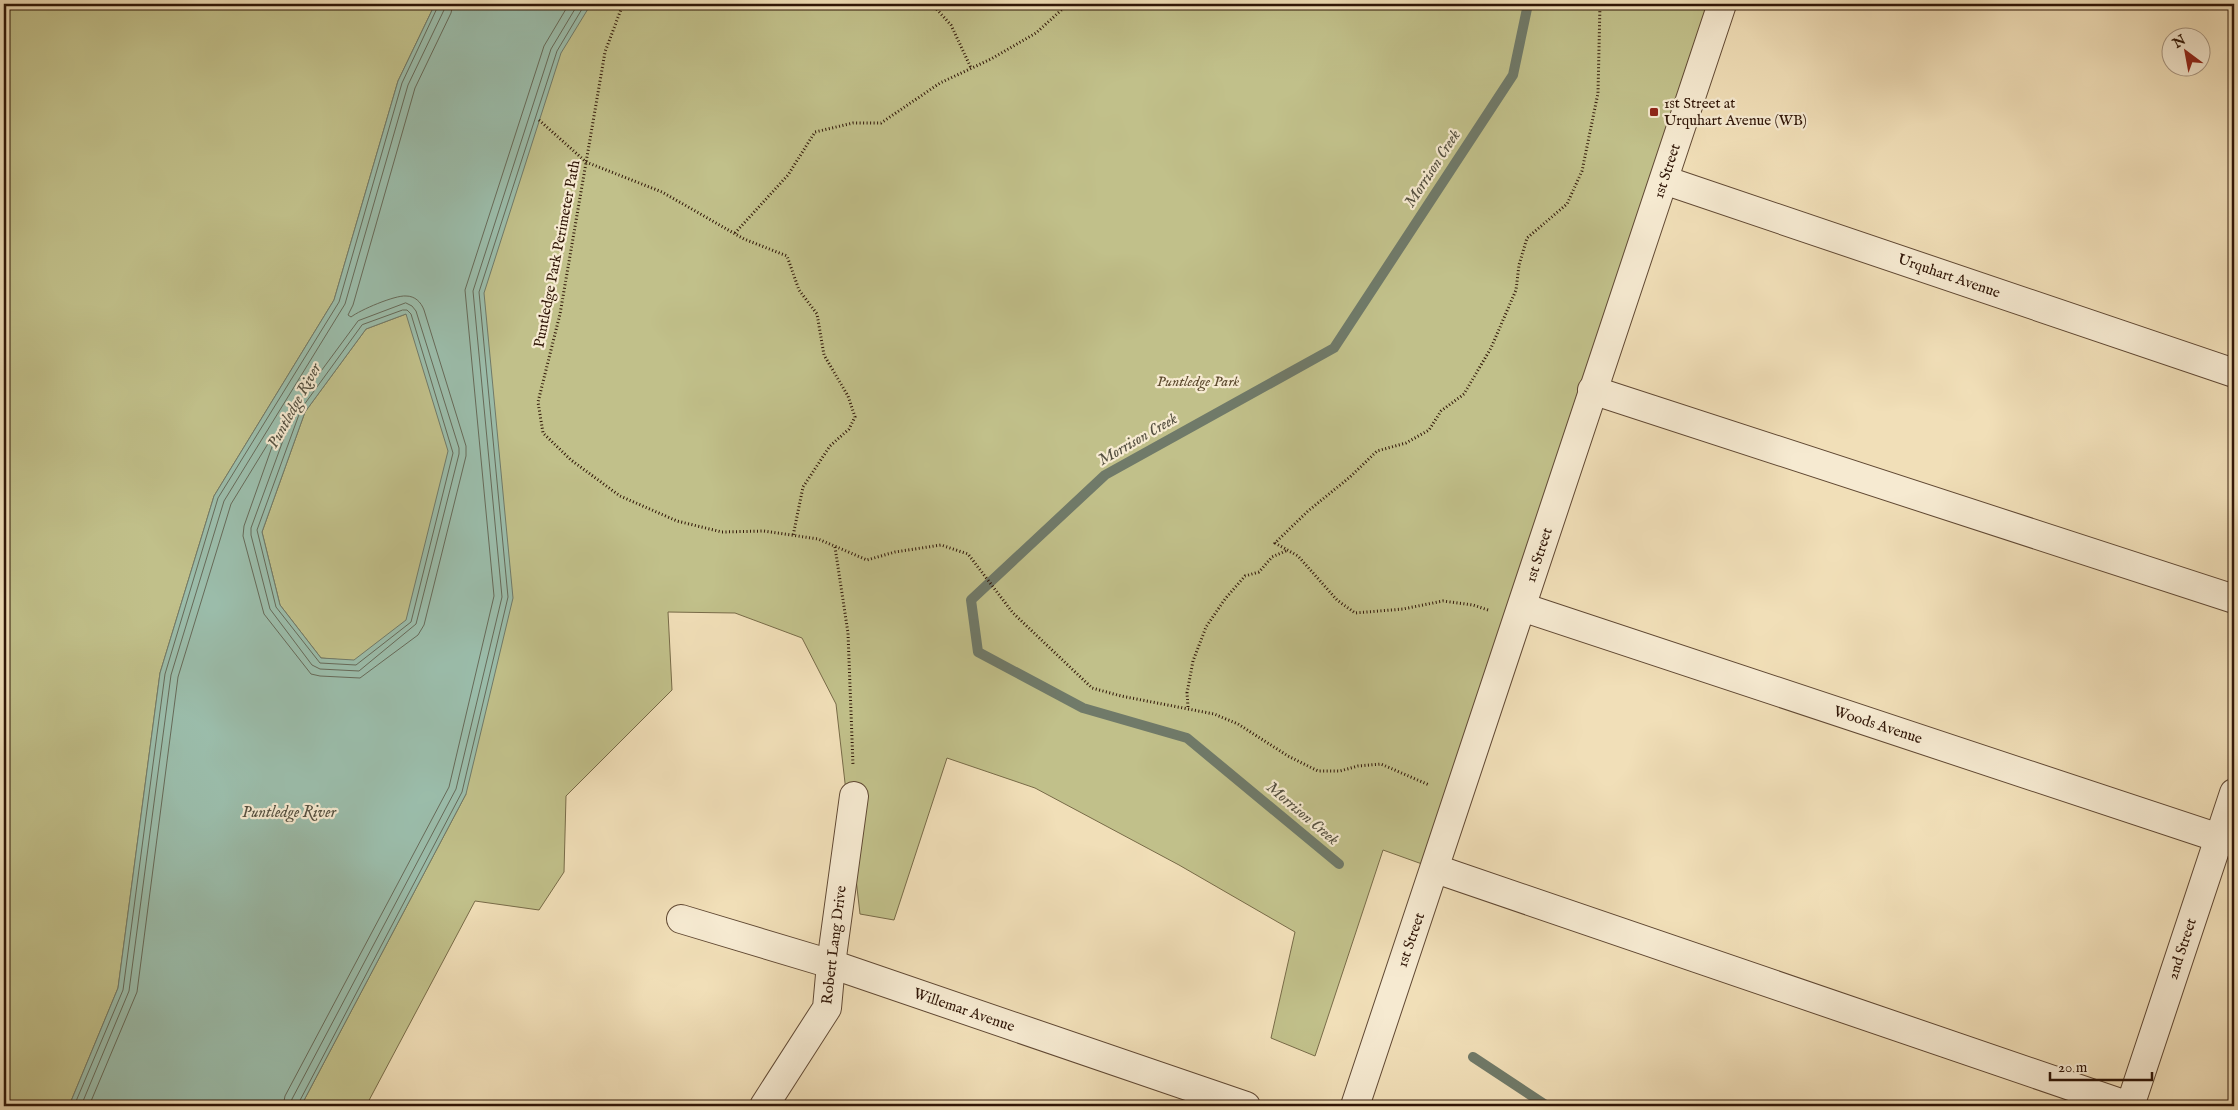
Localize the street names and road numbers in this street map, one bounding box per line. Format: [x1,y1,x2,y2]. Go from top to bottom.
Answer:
street label: 1st Street [1649,141,1685,201]
street label: Puntledge Park Perimeter Path [529,158,585,350]
street label: Urquhart Avenue [1895,250,2003,302]
street label: 1st Street [1521,525,1557,585]
street label: Woods Avenue [1831,702,1925,748]
street label: Robert Lang Drive [817,884,851,1006]
street label: 1st Street [1393,910,1429,970]
street label: 2nd Street [2163,916,2201,982]
street label: Willemar Avenue [911,984,1017,1036]

